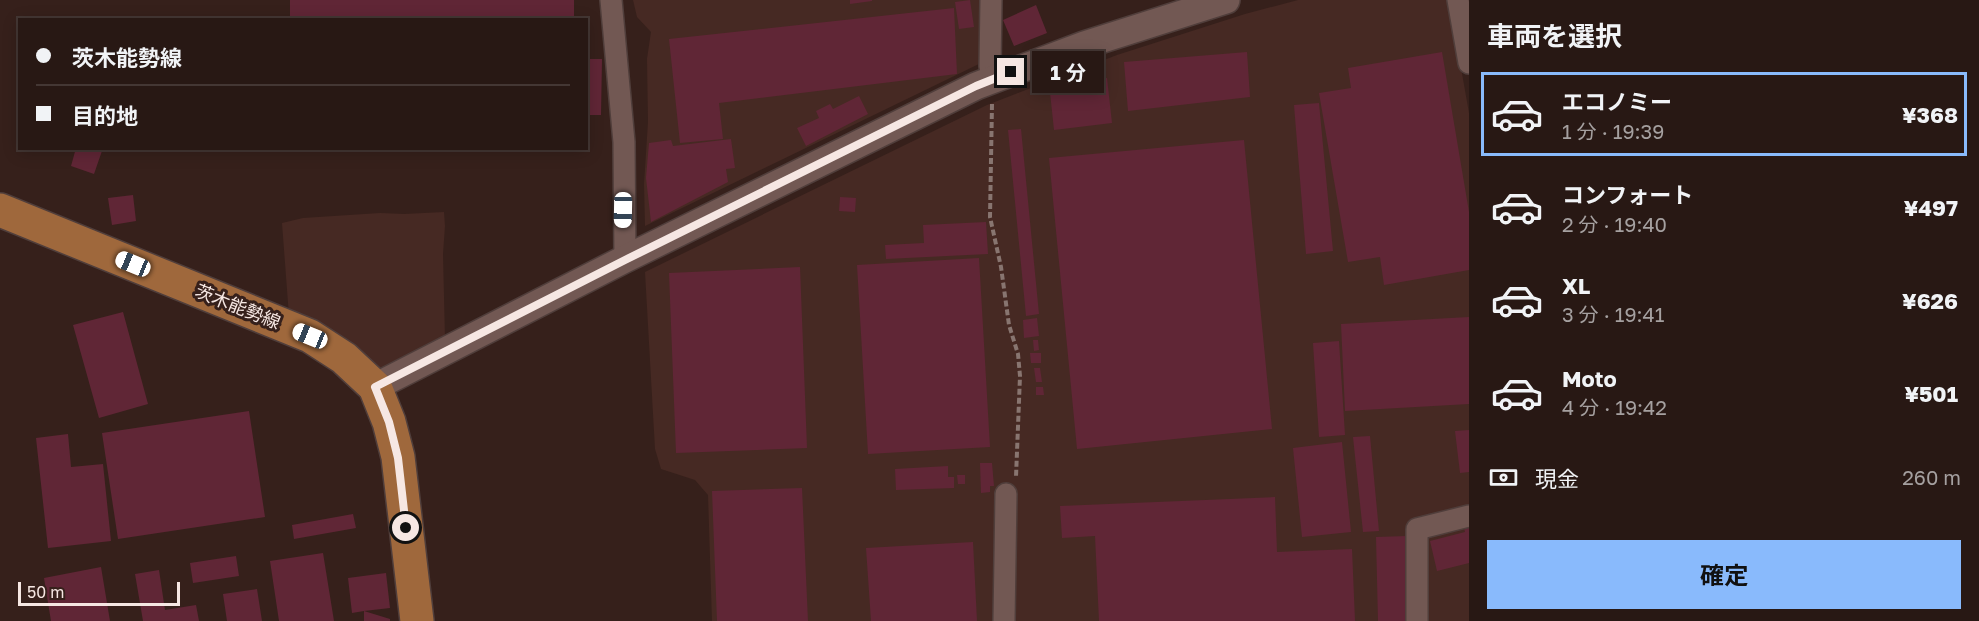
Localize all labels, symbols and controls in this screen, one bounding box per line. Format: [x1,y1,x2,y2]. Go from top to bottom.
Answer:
text: 車両を選択 [1487,20,1622,52]
text: 茨木能勢線 [72,44,182,71]
callout: 1 分 [1032,51,1104,93]
route end [997,58,1024,85]
text: 1 分 [1050,60,1086,84]
icon: car [1490,87,1544,141]
text: エコノミー [1562,88,1672,115]
text: ¥368 [1902,101,1958,128]
text: 目的地 [72,102,138,129]
text: 1 分 · 19:39 [1562,119,1664,143]
icon: car [1490,180,1544,234]
text: コンフォート [1562,181,1693,208]
car [614,192,632,228]
text: ¥497 [1904,194,1958,221]
text: 2 分 · 19:40 [1562,212,1667,236]
car [113,249,153,279]
text: XL [1562,272,1590,299]
icon: car [1490,273,1544,327]
street label: 茨木能勢線 [192,279,284,333]
text: ¥626 [1902,287,1958,314]
text: 3 分 · 19:41 [1562,302,1664,326]
car [290,321,330,351]
text: Moto [1562,365,1617,392]
icon: car [1490,366,1544,420]
text: ¥501 [1904,380,1958,407]
text: 4 分 · 19:42 [1562,395,1667,419]
icon: cash [1487,461,1520,494]
text: 現金 [1535,465,1579,492]
text: 260 m [1902,465,1961,489]
route start [392,514,419,541]
button: 確定 [1487,540,1961,609]
scale bar [18,579,180,606]
text: 50 m [27,582,64,602]

